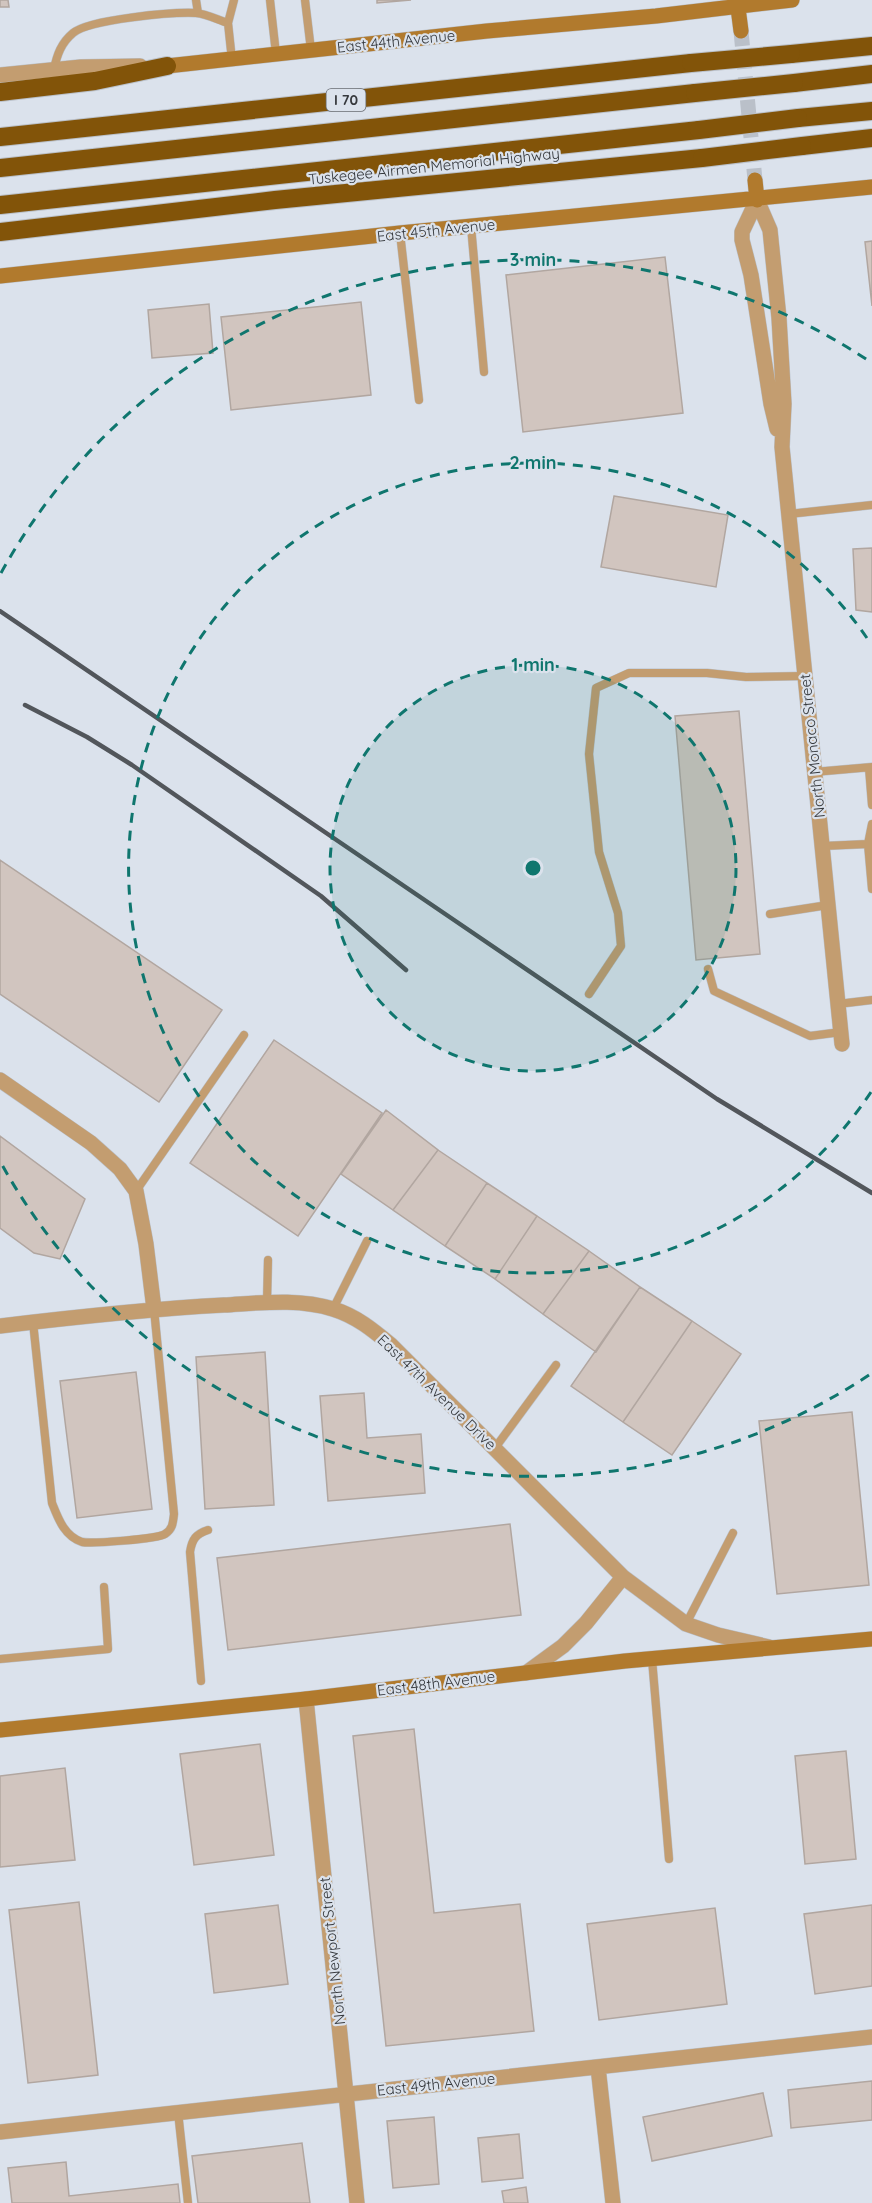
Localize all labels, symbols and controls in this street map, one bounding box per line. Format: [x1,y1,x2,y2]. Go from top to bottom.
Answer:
street label: East 44th Avenue [336,25,456,57]
road number: I 70 [326,89,366,111]
street label: Tuskegee Airmen Memorial Highway [307,143,561,189]
street label: East 45th Avenue [376,214,496,246]
text: 3 min [510,248,556,271]
text: 2 min [510,451,556,474]
text: 1 min [511,653,555,676]
street label: North Monaco Street [795,673,829,819]
centre of rings [523,858,543,878]
street label: East 47th Avenue Drive [374,1330,500,1454]
street label: East 48th Avenue [376,1666,496,1700]
street label: North Newport Street [315,1876,349,2026]
street label: East 49th Avenue [376,2068,496,2100]

